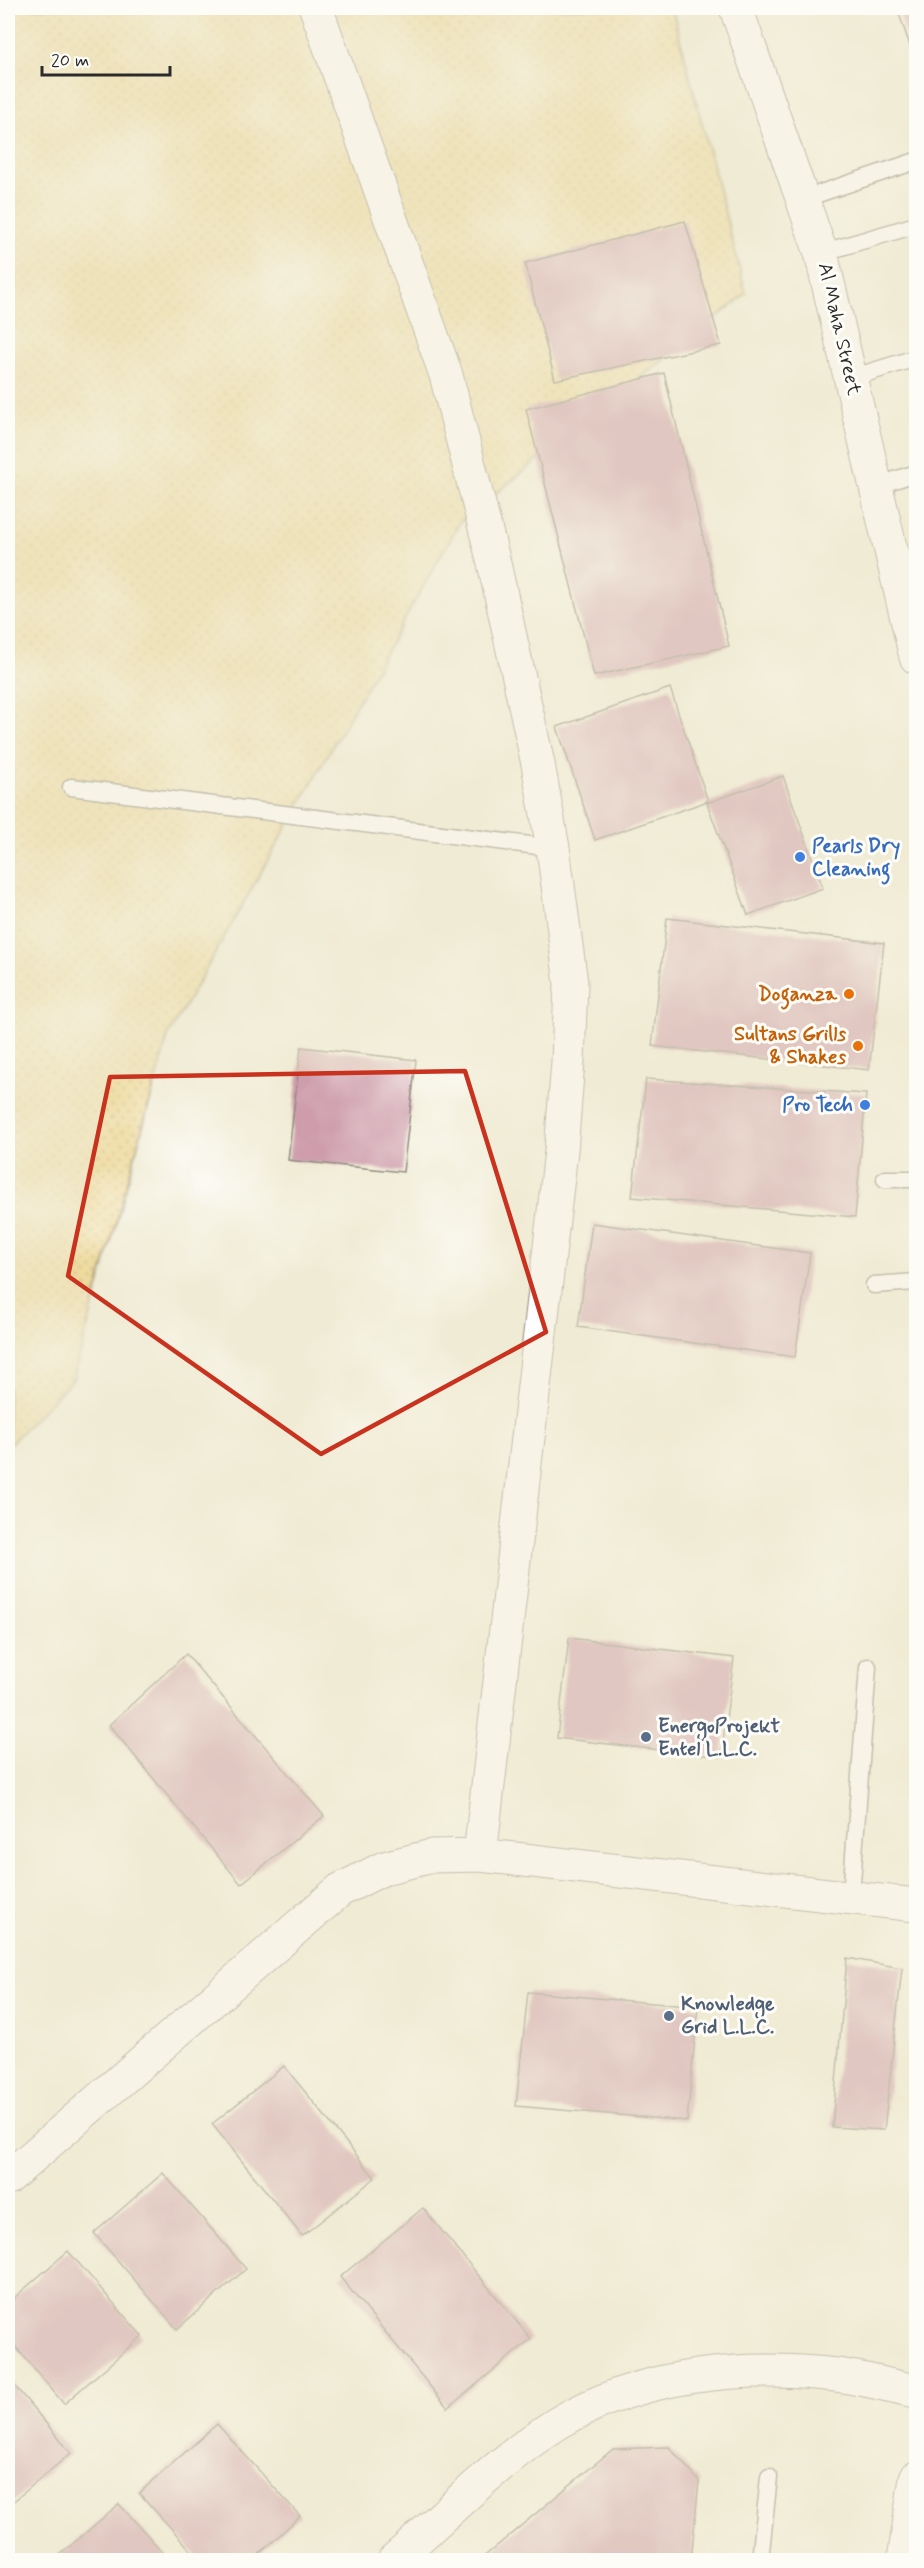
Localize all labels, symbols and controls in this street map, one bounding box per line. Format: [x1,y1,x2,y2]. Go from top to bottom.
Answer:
scale bar [42,39,170,77]
text: 20 m [51,49,89,73]
street label: Al Maha Street [811,260,867,398]
place label: Pearls Dry Cleaning [812,833,900,885]
marker: Pearls Dry Cleaning [793,850,807,864]
place label: Doganza [758,981,838,1010]
marker: Doganza [842,987,856,1001]
place label: Sultans Grills & Shakes [734,1021,846,1071]
marker: Sultans Grills & Shakes [851,1039,865,1053]
place label: Pro Tech [782,1092,853,1119]
marker: Pro Tech [858,1098,872,1112]
place label: EnergoProjekt Entel L.L.C. [658,1713,780,1763]
marker: EnergoProjekt Entel L.L.C. [639,1730,653,1744]
place label: Knowledge Grid L.L.C. [681,1991,775,2041]
marker: Knowledge Grid L.L.C. [662,2009,676,2023]

